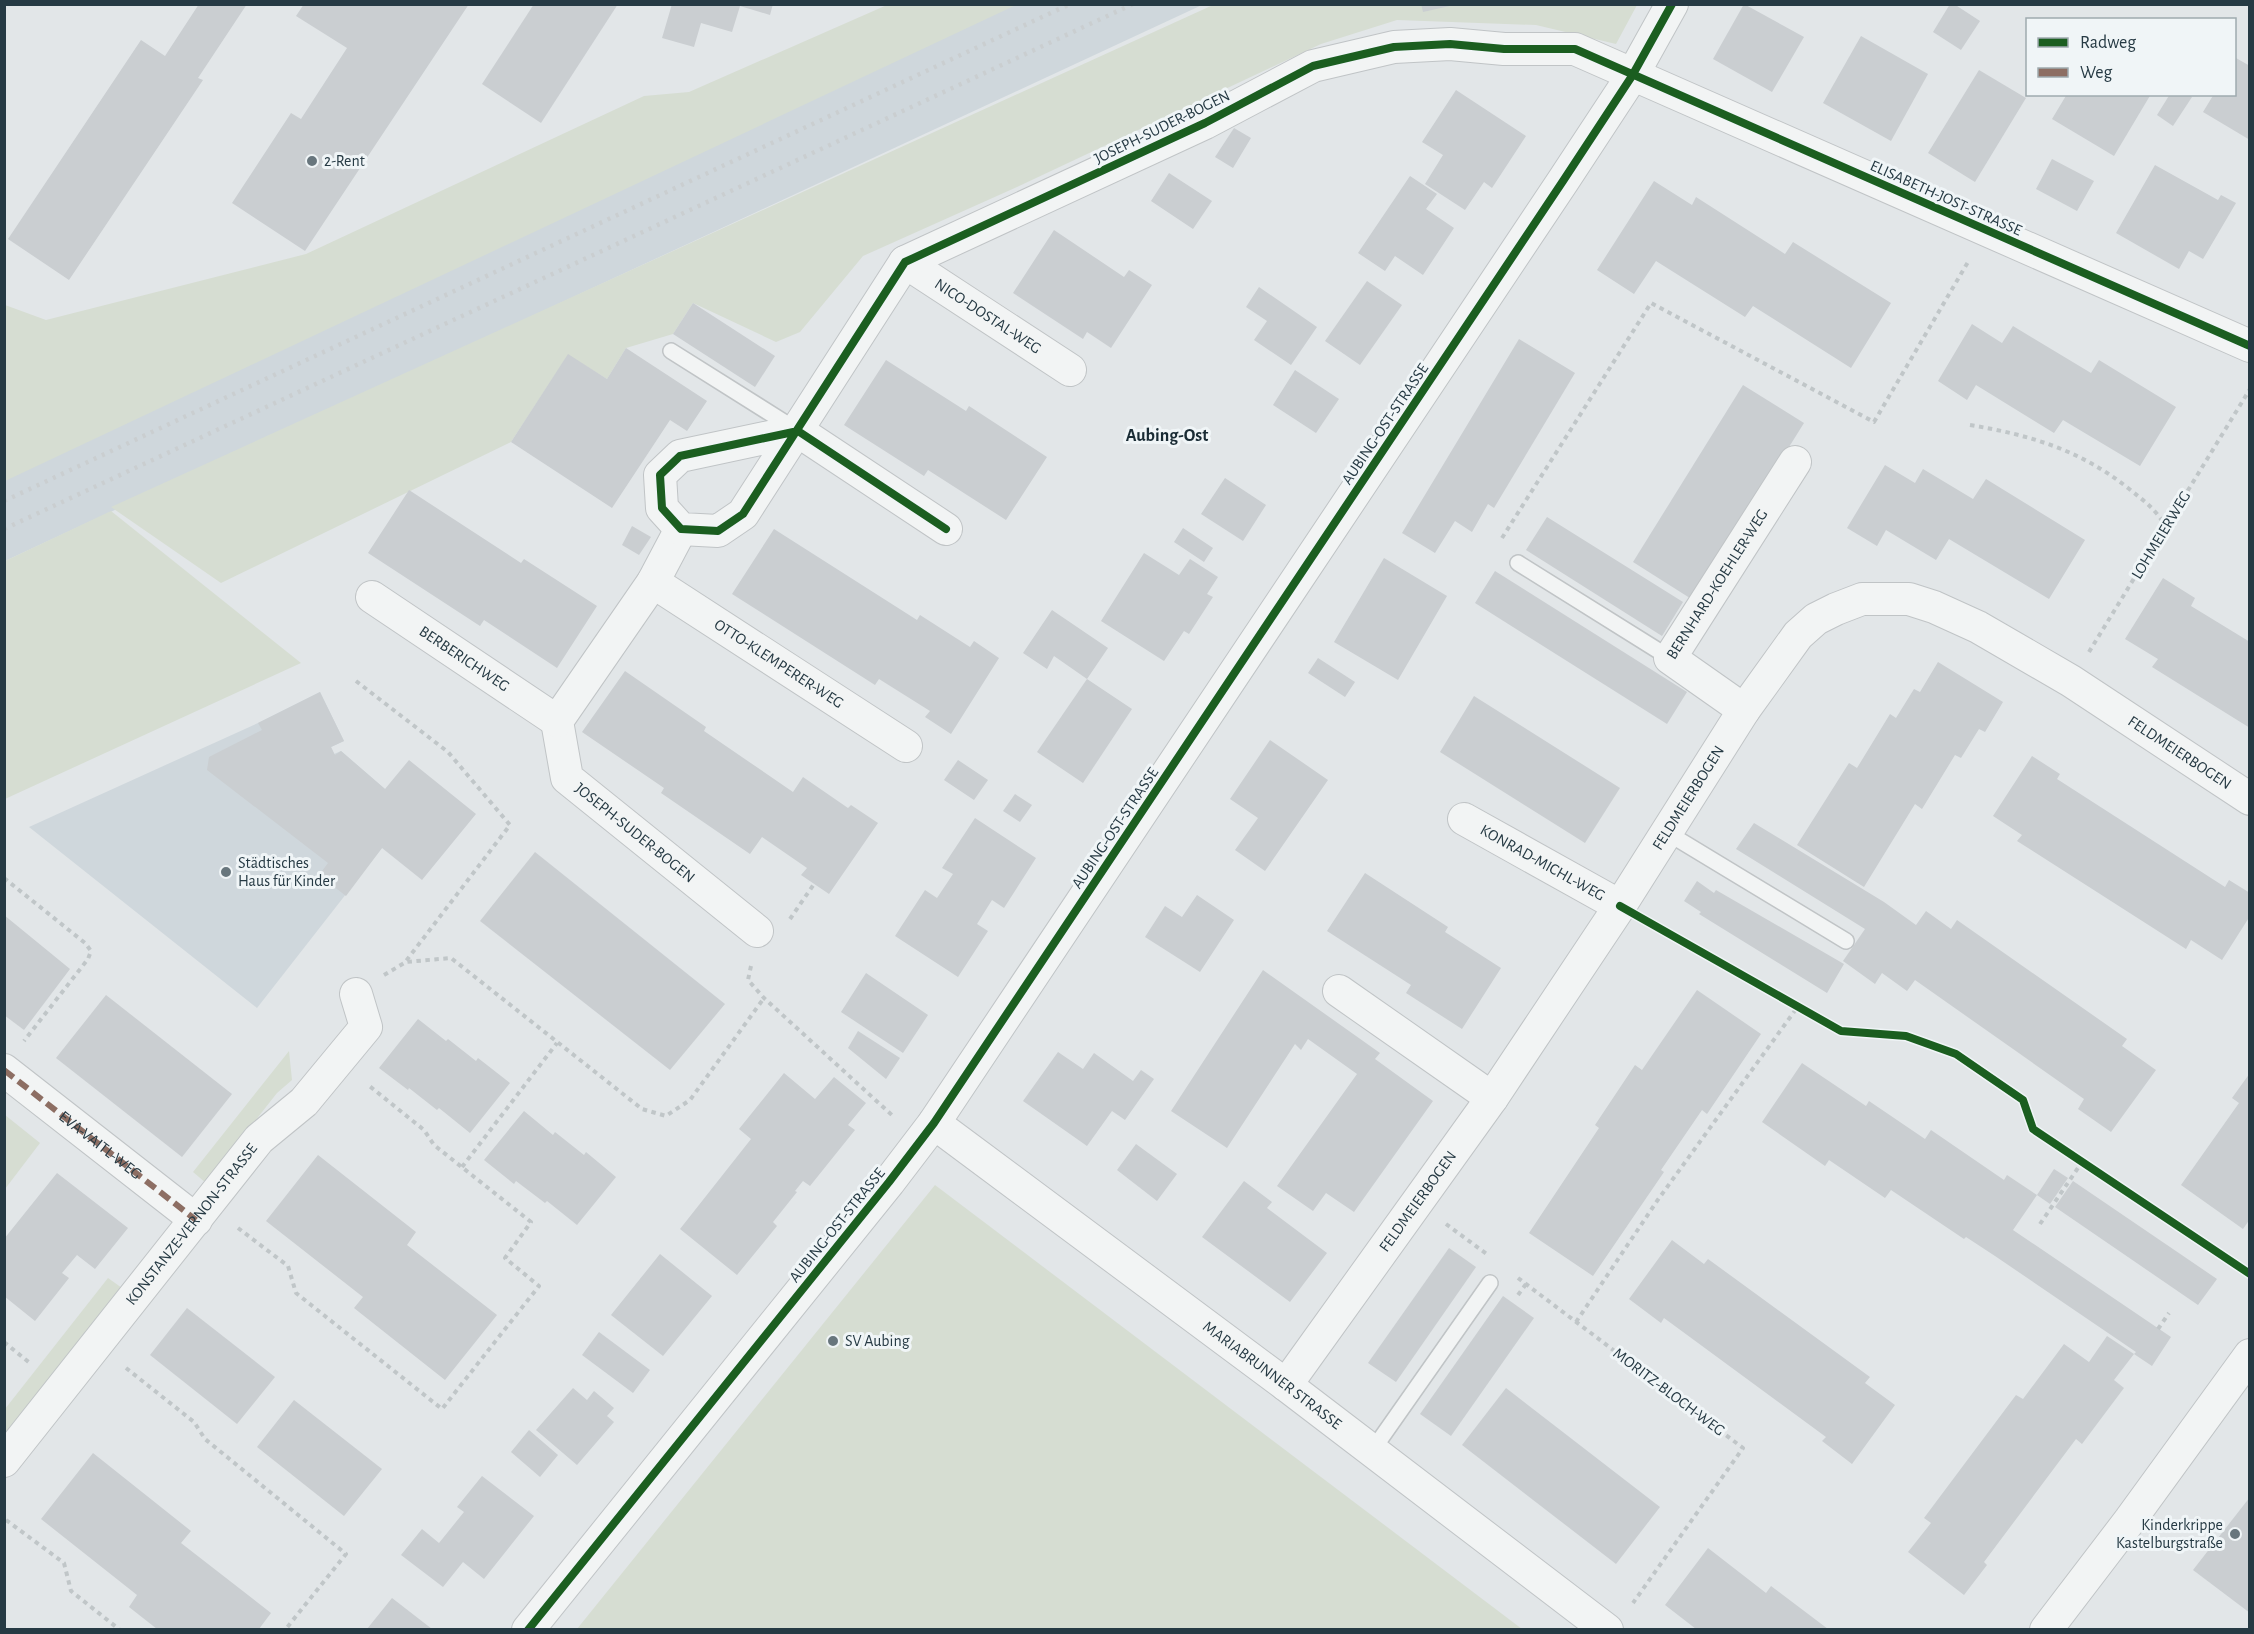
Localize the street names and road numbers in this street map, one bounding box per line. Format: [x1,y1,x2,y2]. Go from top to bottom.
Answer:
street label: JOSEPH-SUDER-BOGEN [1092,87,1232,167]
street label: ELISABETH-JOST-STRASSE [1868,157,2025,239]
street label: NICO-DOSTAL-WEG [932,276,1044,357]
street label: AUBING-OST-STRASSE [1339,360,1432,487]
street label: LOHMEIERWEG [2129,488,2193,582]
street label: BERNHARD-KOEHLER-WEG [1663,506,1771,662]
street label: OTTO-KLEMPERER-WEG [711,616,846,711]
street label: BERBERICHWEG [416,623,512,695]
street label: FELDMEIERBOGEN [2125,713,2234,792]
street label: FELDMEIERBOGEN [1650,743,1727,853]
street label: AUBING-OST-STRASSE [1069,764,1162,891]
street label: JOSEPH-SUDER-BOGEN [572,780,698,886]
street label: KONRAD-MICHL-WEG [1478,822,1608,904]
street label: EVA-VAITL-WEG [56,1108,144,1182]
street label: KONSTANZE-VERNON-STRASSE [123,1140,260,1308]
street label: FELDMEIERBOGEN [1376,1148,1459,1255]
street label: AUBING-OST-STRASSE [786,1164,888,1285]
street label: MARIABRUNNER STRASSE [1200,1318,1345,1433]
street label: MORITZ-BLOCH-WEG [1610,1345,1728,1439]

